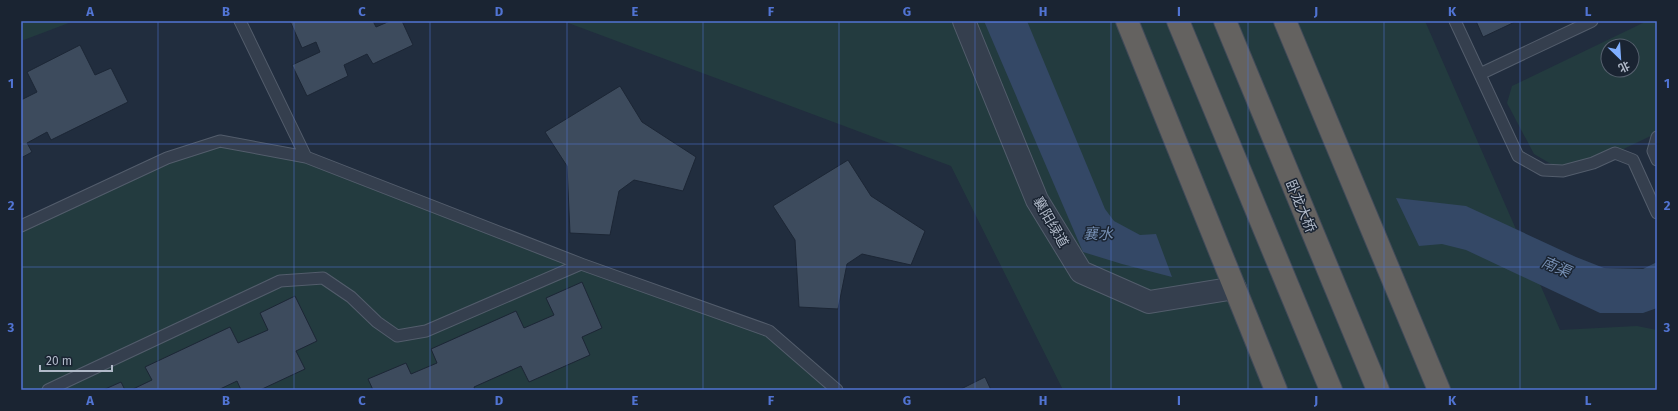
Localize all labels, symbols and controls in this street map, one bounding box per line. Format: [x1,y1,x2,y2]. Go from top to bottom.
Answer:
text: A [85,4,94,19]
text: B [222,4,230,19]
text: C [358,4,366,19]
text: D [495,4,504,19]
text: E [632,4,639,19]
text: F [768,4,775,19]
text: G [903,4,911,19]
text: H [1039,4,1047,19]
text: I [1177,4,1181,19]
text: J [1313,4,1318,19]
text: K [1448,4,1457,19]
text: L [1585,4,1592,19]
north arrow [1600,38,1640,78]
text: 北 [1616,58,1632,75]
text: 1 [8,76,14,91]
text: 1 [1664,76,1670,91]
street label: 卧龙大桥 [1282,177,1319,235]
street label: 襄阳绿道 [1029,194,1072,251]
text: 2 [8,198,15,213]
text: 2 [1664,198,1671,213]
water label: 襄水 [1083,225,1114,243]
water label: 南渠 [1539,253,1575,282]
text: 3 [7,320,15,335]
text: 3 [1663,320,1671,335]
scale bar [40,347,112,373]
text: 20 m [46,354,72,368]
text: A [85,393,94,408]
text: B [222,393,230,408]
text: C [358,393,366,408]
text: D [495,393,504,408]
text: E [632,393,639,408]
text: F [768,393,775,408]
text: G [903,393,911,408]
text: H [1039,393,1047,408]
text: I [1177,393,1181,408]
text: J [1313,393,1318,408]
text: K [1448,393,1457,408]
text: L [1585,393,1592,408]

